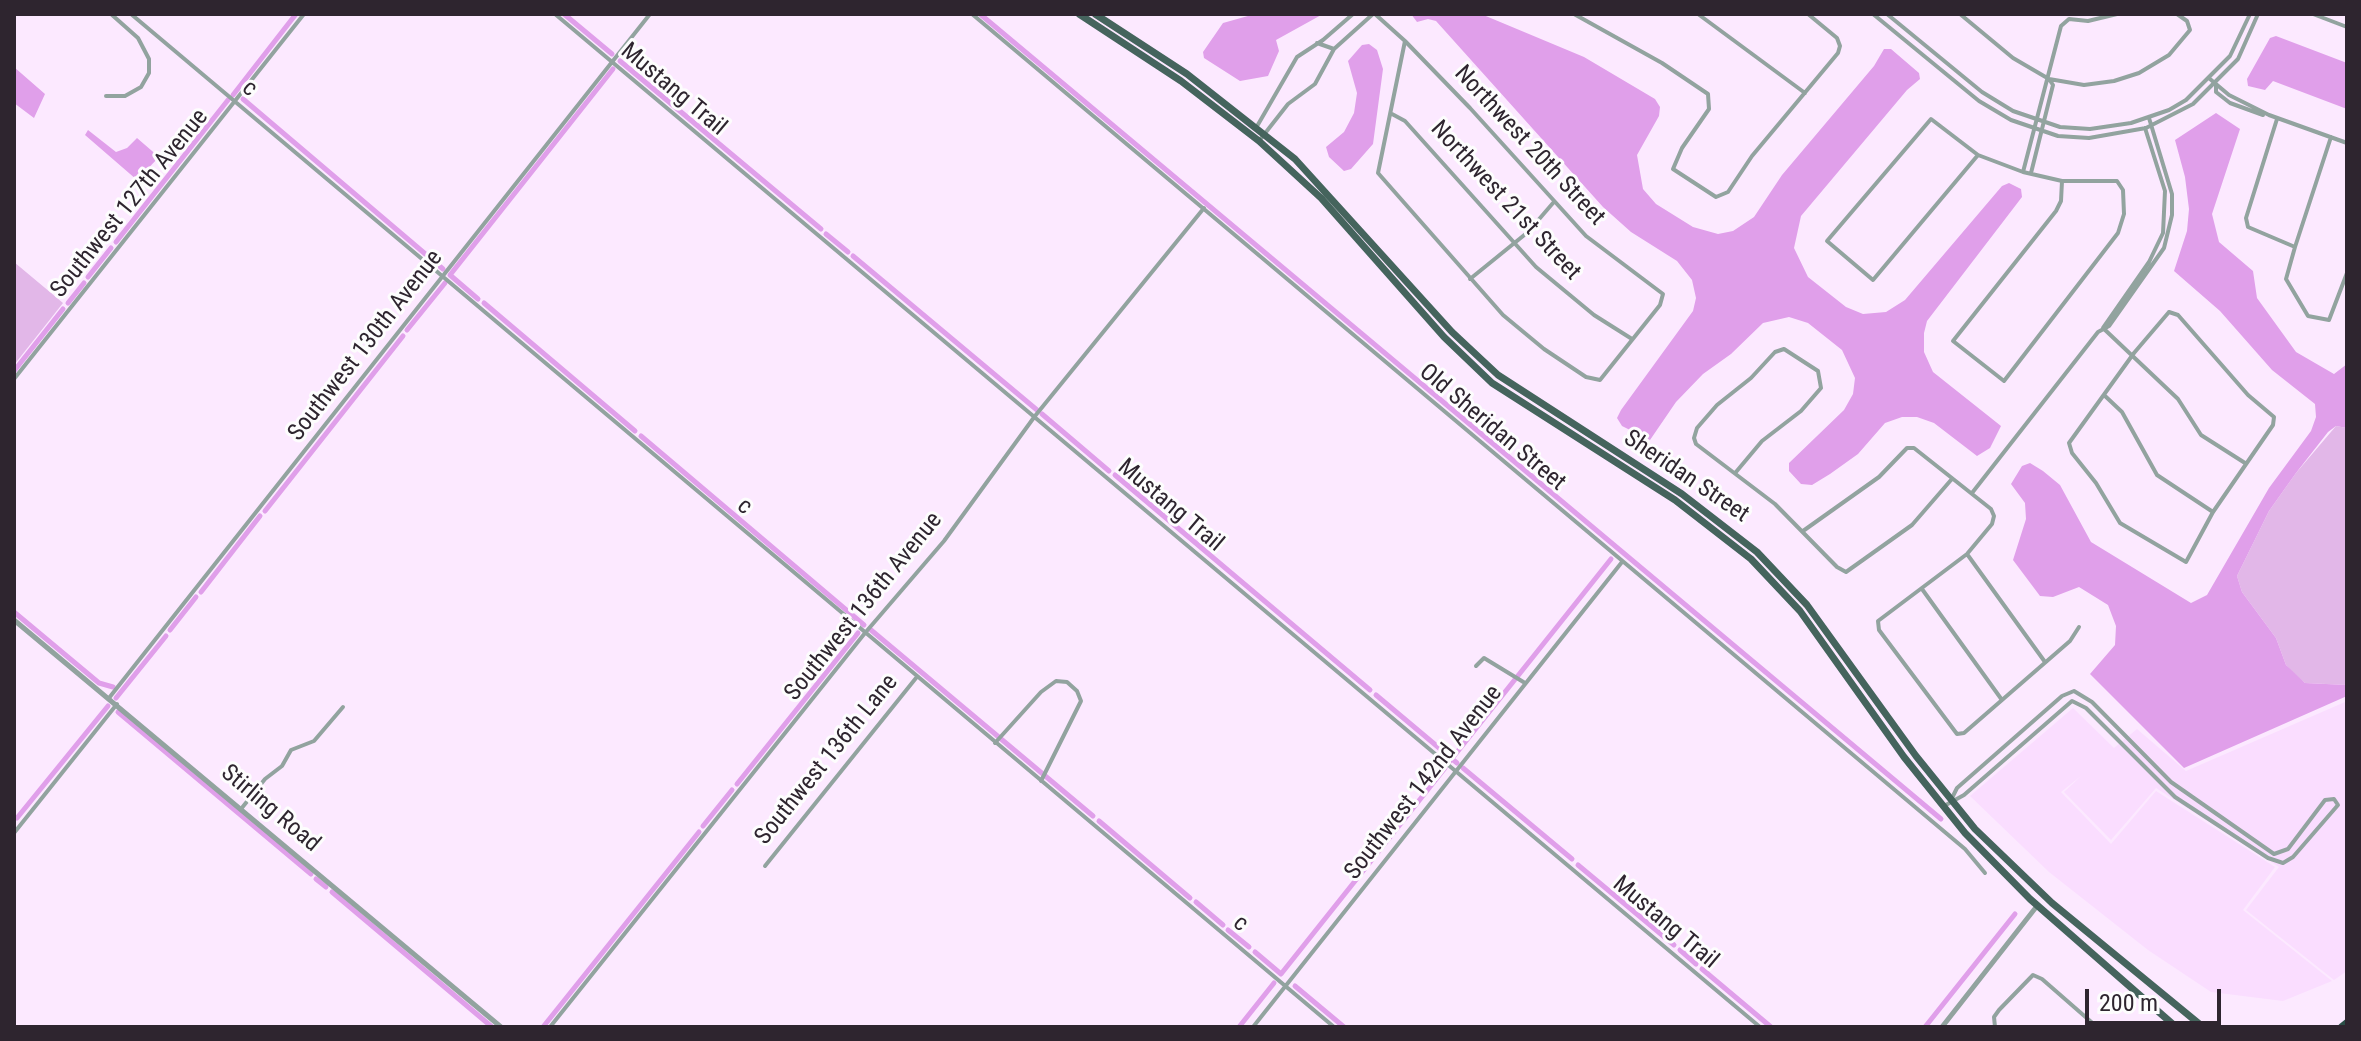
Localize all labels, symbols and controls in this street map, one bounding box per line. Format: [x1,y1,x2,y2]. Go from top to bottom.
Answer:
street label: Mustang Trail [614,37,732,143]
street label: Northwest 20th Street [1448,60,1610,232]
street label: c [235,74,263,104]
street label: Southwest 127th Avenue [45,104,215,304]
street label: Northwest 21st Street [1424,115,1586,287]
street label: Southwest 130th Avenue [283,245,449,447]
street label: Old Sheridan Street [1413,358,1571,498]
street label: Sheridan Street [1618,425,1754,529]
street label: Mustang Trail [1111,453,1229,559]
street label: c [730,492,758,522]
street label: Southwest 136th Avenue [779,507,949,707]
street label: Southwest 136th Lane [750,669,904,851]
street label: Southwest 142nd Avenue [1339,680,1509,886]
street label: Stirling Road [215,759,325,859]
street label: Mustang Trail [1606,870,1724,976]
street label: c [1226,909,1254,939]
scale bar [2089,973,2225,1023]
text: 200 m [2099,989,2158,1017]

